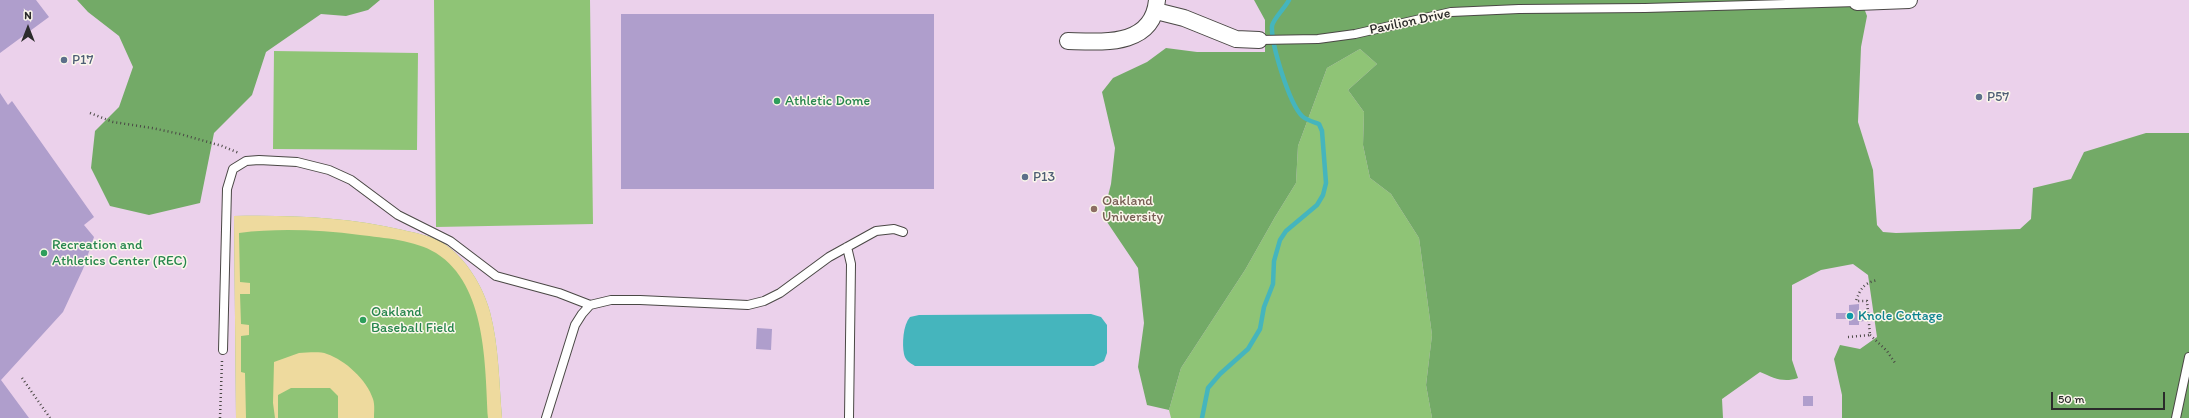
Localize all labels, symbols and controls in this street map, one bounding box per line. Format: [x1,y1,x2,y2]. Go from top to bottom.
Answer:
street label: Pavilion Drive [1368,5,1452,39]
north arrow [8,8,48,48]
text: N [24,9,32,22]
place label: P17 [72,52,93,68]
marker: P17 [59,55,69,65]
place label: P57 [1987,89,2009,105]
marker: P57 [1974,92,1984,102]
place label: Athletic Dome [785,93,870,109]
marker: Athletic Dome [772,96,782,106]
place label: P13 [1033,169,1055,185]
marker: P13 [1020,172,1030,182]
place label: Oakland University [1102,193,1163,226]
marker: Oakland University [1089,204,1099,214]
place label: Recreation and Athletics Center (REC) [52,237,187,270]
marker: Recreation and Athletics Center (REC) [39,248,49,258]
place label: Oakland Baseball Field [371,304,455,336]
place label: Knole Cottage [1858,308,1943,324]
marker: Knole Cottage [1845,311,1855,321]
marker: Oakland Baseball Field [358,315,368,325]
scale bar [2053,384,2167,410]
text: 50 m [2058,392,2084,406]

